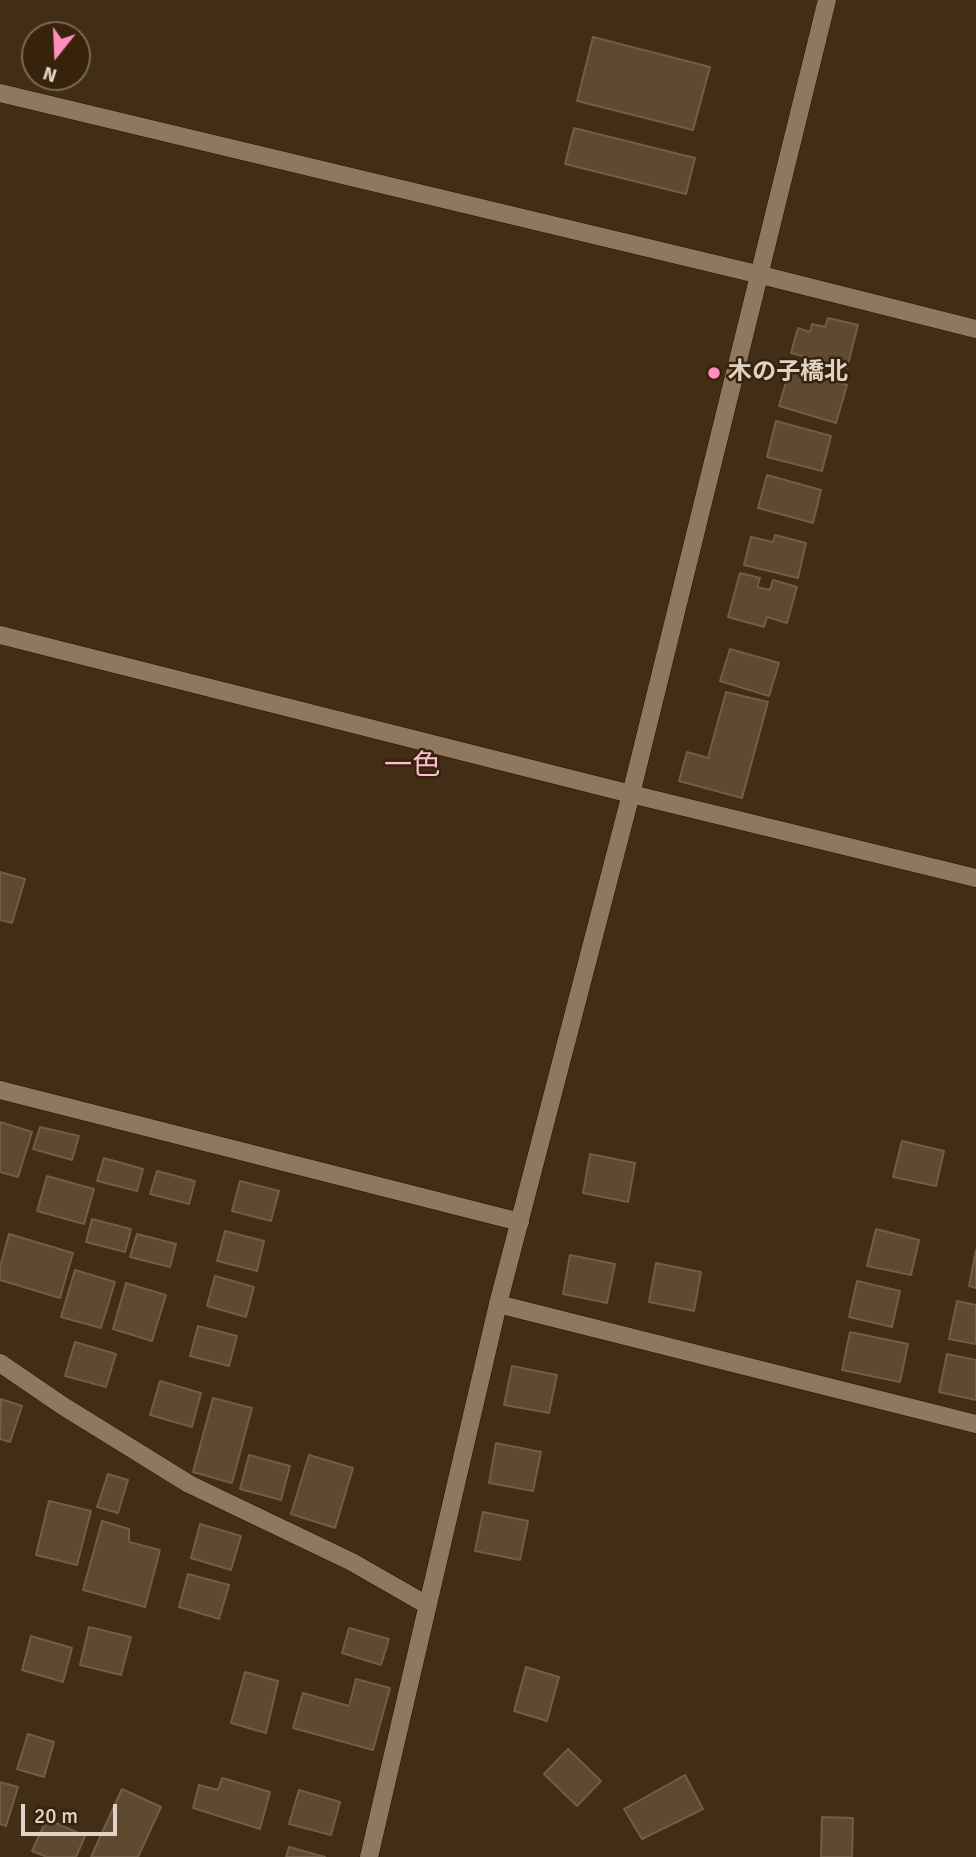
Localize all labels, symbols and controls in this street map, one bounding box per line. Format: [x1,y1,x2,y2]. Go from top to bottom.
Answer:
north arrow [21,21,91,91]
text: N [40,61,60,88]
place label: 木の子橋北 [728,359,848,387]
marker: 木の子橋北 [706,365,722,381]
district label: 一色 [384,750,440,784]
scale bar [24,1790,121,1834]
text: 20 m [34,1803,78,1829]

